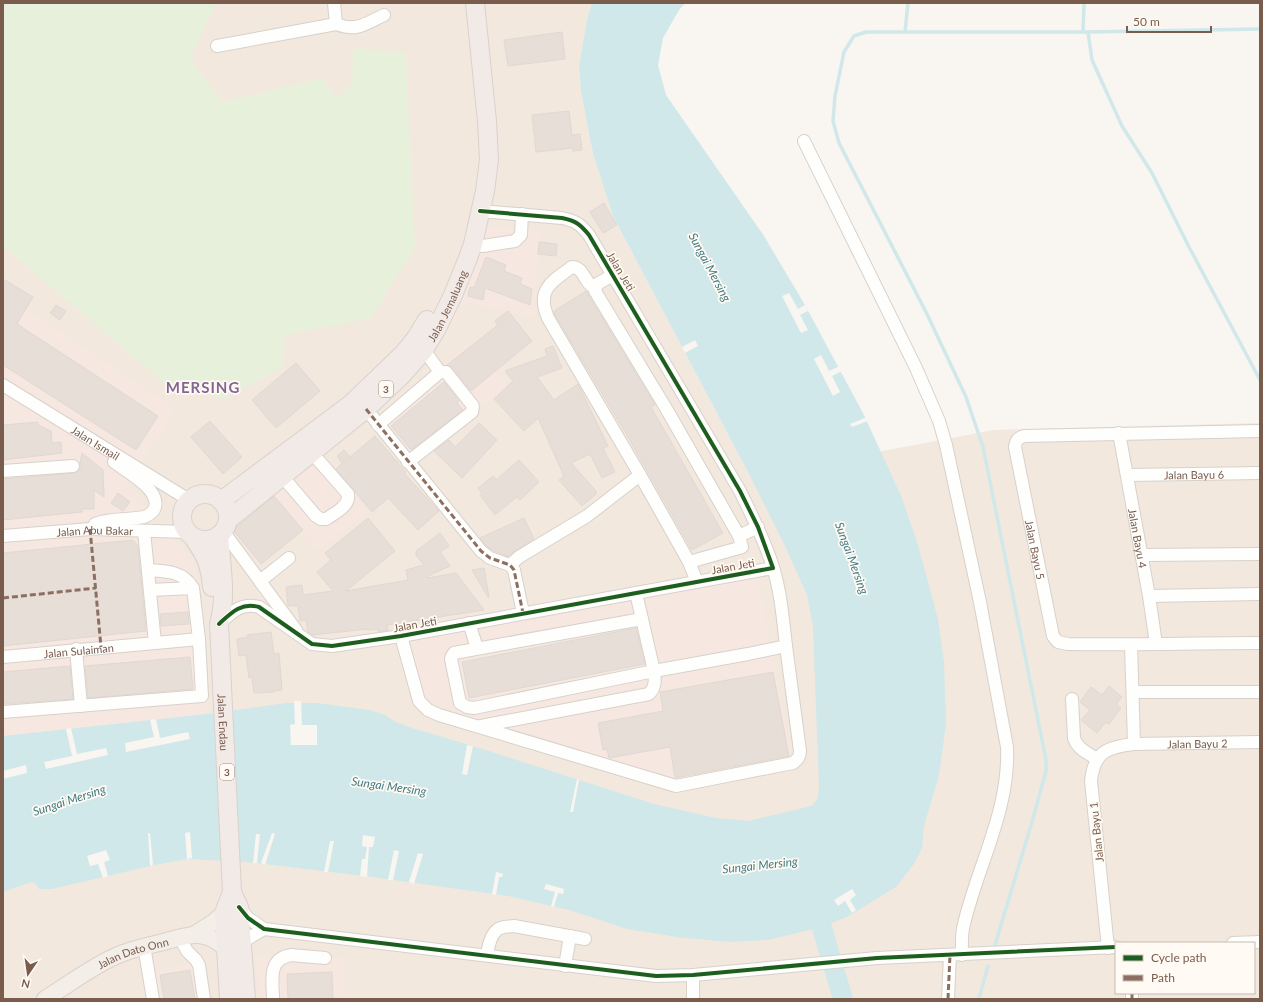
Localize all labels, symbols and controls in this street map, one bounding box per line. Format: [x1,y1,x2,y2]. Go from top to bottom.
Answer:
scale bar [1127,8,1211,34]
text: 50 m [1133,14,1160,29]
water label: Sungai Mersing [686,230,734,304]
street label: Jalan Jeti [604,249,638,293]
street label: Jalan Jemaluang [424,268,469,344]
district label: MERSING [166,378,240,396]
road number: 3 [379,381,393,397]
street label: Jalan Ismail [69,422,122,462]
street label: Jalan Bayu 6 [1164,467,1224,481]
street label: Jalan Bayu 4 [1127,507,1150,570]
street label: Jalan Bayu 5 [1023,519,1048,580]
water label: Sungai Mersing [832,520,872,596]
street label: Jalan Abu Bakar [56,522,133,538]
street label: Jalan Jeti [710,556,756,576]
street label: Jalan Jeti [392,614,438,634]
street label: Jalan Sulaiman [43,640,114,660]
street label: Jalan Endau [216,694,232,751]
street label: Jalan Bayu 2 [1167,736,1228,750]
road number: 3 [220,764,234,780]
water label: Sungai Mersing [350,773,428,799]
water label: Sungai Mersing [31,781,108,819]
street label: Jalan Bayu 1 [1086,801,1106,863]
water label: Sungai Mersing [722,854,799,876]
street label: Jalan Dato Onn [95,934,170,971]
legend [1115,942,1255,994]
text: Cycle path [1151,950,1206,965]
north arrow [8,954,48,994]
text: Path [1151,970,1175,985]
text: N [20,977,31,992]

